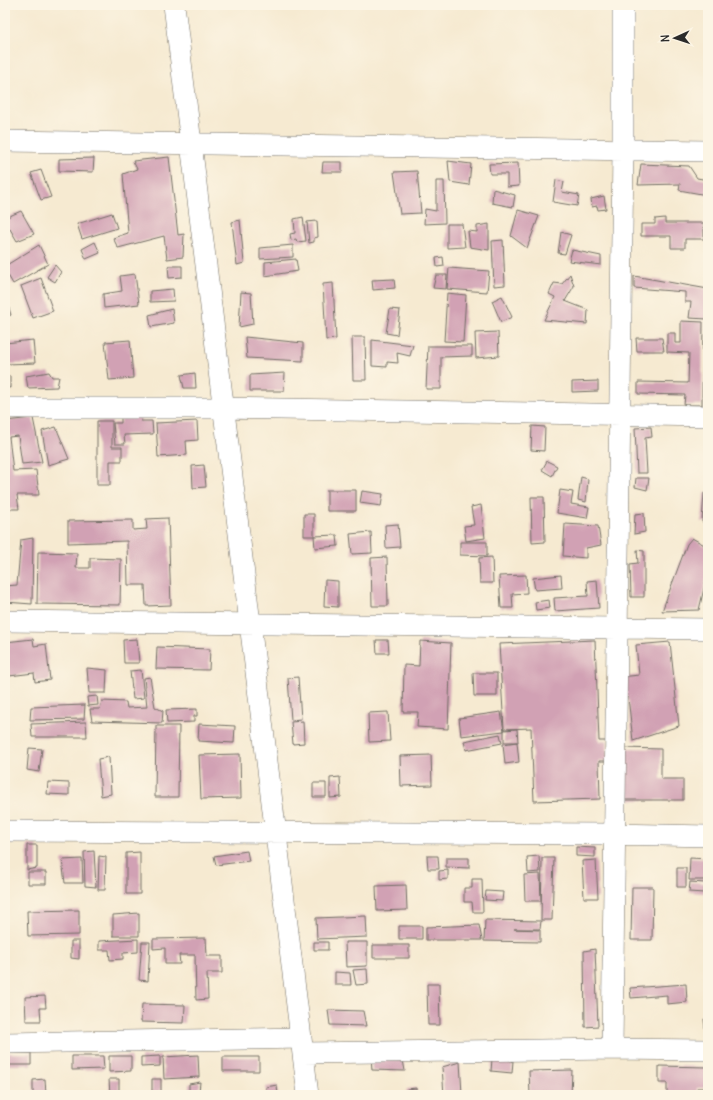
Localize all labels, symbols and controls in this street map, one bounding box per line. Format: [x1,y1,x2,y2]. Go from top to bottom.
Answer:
north arrow [655,18,695,58]
text: N [658,34,672,43]

